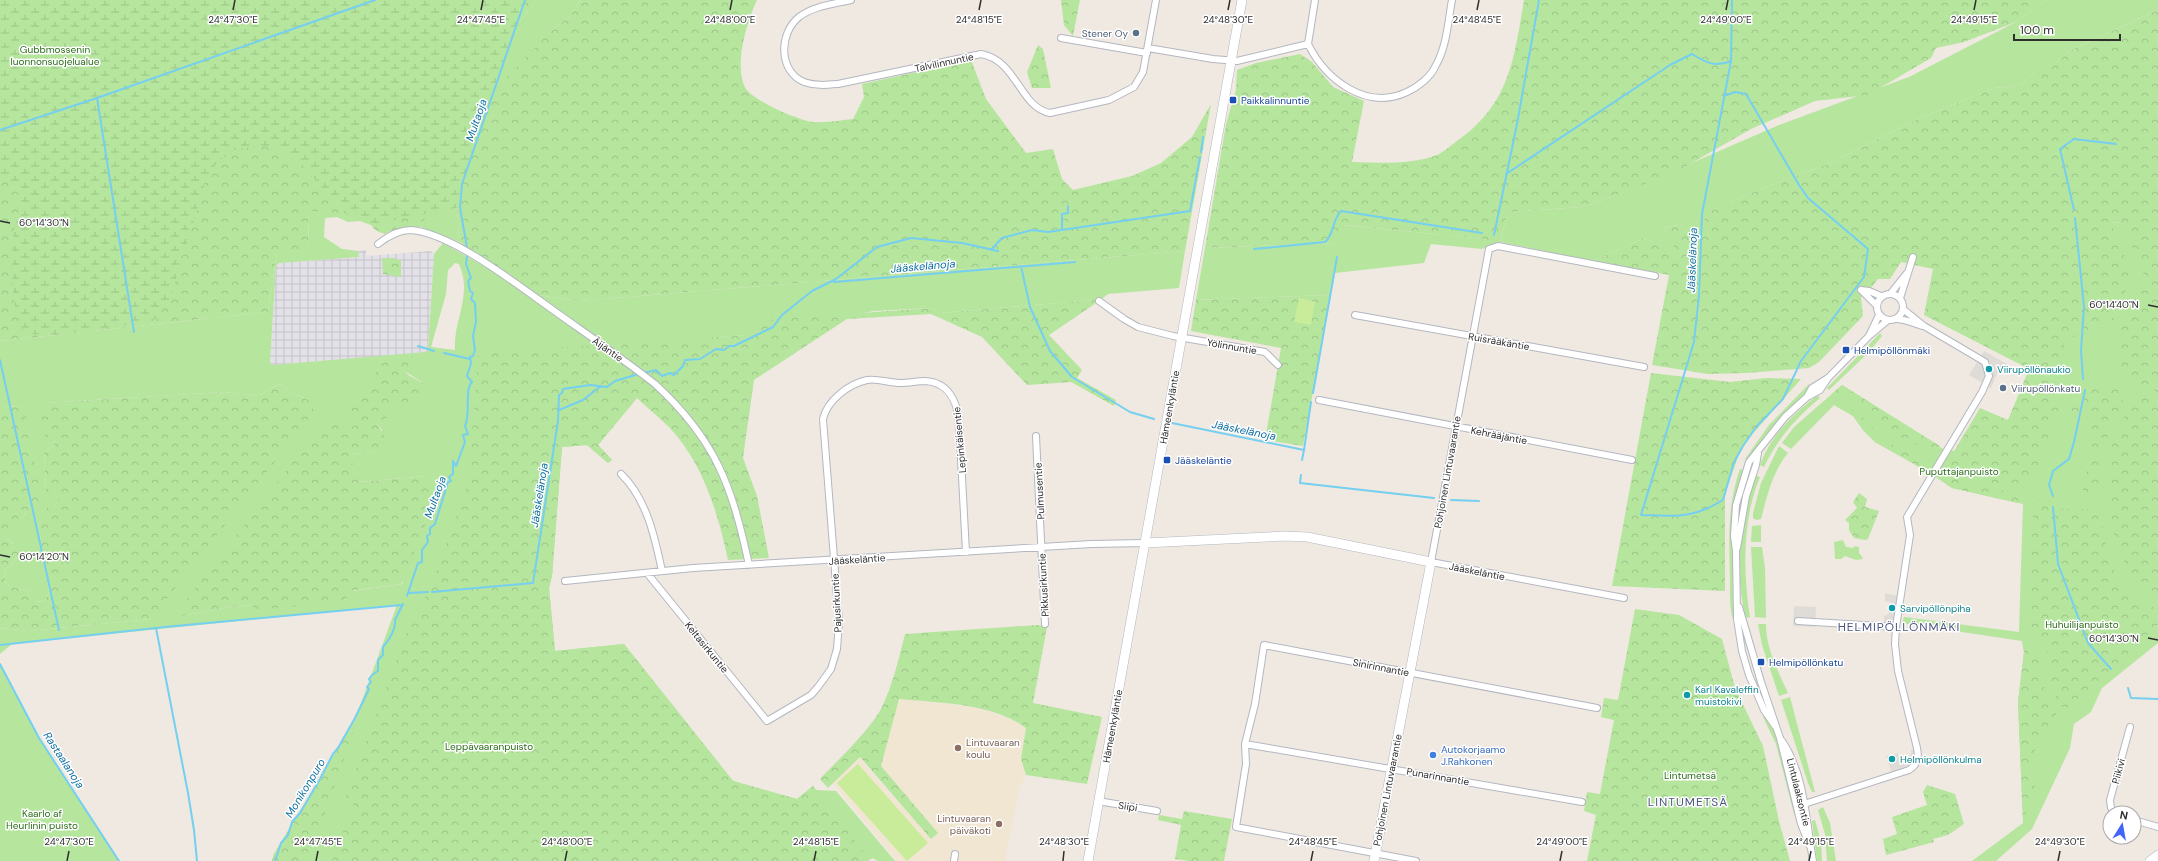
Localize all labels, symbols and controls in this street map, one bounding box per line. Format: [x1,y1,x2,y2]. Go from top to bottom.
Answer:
text: 24°47'30"E [208,13,258,26]
text: 24°47'45"E [457,13,506,26]
text: 24°48'00"E [704,13,756,26]
text: 24°48'15"E [956,13,1003,26]
text: 24°48'30"E [1203,13,1253,26]
text: 24°48'45"E [1453,13,1502,26]
text: 24°49'00"E [1700,13,1752,26]
text: 24°49'15"E [1951,13,1998,26]
scale bar [2014,16,2120,42]
text: 100 m [2020,22,2054,38]
place label: Stener Oy [1082,27,1128,40]
marker: Stener Oy [1131,28,1141,38]
park label: Gubbmossenin luonnonsuojelualue [11,43,100,68]
street label: Talvilinnuntie [914,50,975,75]
place label: Paikkalinnuntie [1241,94,1310,107]
marker: Paikkalinnuntie [1228,95,1238,105]
water label: Multaoja [462,97,490,143]
text: 60°14'30"N [19,216,69,229]
water label: Jääskelänoja [1684,227,1700,293]
water label: Jääskelänoja [890,256,956,276]
text: 60°14'40"N [2089,298,2139,311]
street label: Ruisrääkäntie [1467,330,1531,353]
street label: Äijäntie [590,334,626,365]
street label: Yölinnuntie [1206,336,1258,357]
place label: Helmipöllönmäki [1854,344,1930,357]
marker: Helmipöllönmäki [1841,345,1851,355]
place label: Viirupöllönaukio [1997,363,2071,376]
marker: Viirupöllönaukio [1984,364,1994,374]
street label: Hämeenkyläntie [1157,369,1182,445]
place label: Viirupöllönkatu [2011,382,2080,395]
marker: Viirupöllönkatu [1998,383,2008,393]
street label: Lepinkäisentie [950,406,969,474]
street label: Pohjoinen Lintuvaarantie [1431,415,1464,529]
water label: Jääskelänoja [1211,417,1277,443]
street label: Kehrääjäntie [1470,424,1528,447]
place label: Jääskeläntie [1175,454,1232,467]
marker: Jääskeläntie [1162,455,1172,465]
water label: Jääskelänoja [527,462,551,528]
street label: Pulmusentie [1032,462,1047,520]
park label: Puputtajanpuisto [1919,465,1999,478]
water label: Multaoja [421,474,449,520]
text: 60°14'20"N [19,550,69,563]
street label: Jääskeläntie [828,551,886,568]
street label: Pikkusirkuntie [1035,553,1052,617]
street label: Jääskeläntie [1448,560,1506,583]
street label: Pajusirkuntie [828,573,845,633]
place label: Sarvipöllönpiha [1900,602,1971,615]
marker: Sarvipöllönpiha [1887,603,1897,613]
park label: Huhuilijanpuisto [2045,618,2119,631]
street label: Keltasirkuntie [682,619,731,676]
district label: HELMIPÖLLÖNMÄKI [1838,619,1960,635]
text: 60°14'30"N [2089,632,2139,645]
street label: Sinirinnantie [1352,656,1410,679]
place label: Helmipöllönkatu [1769,656,1844,669]
marker: Helmipöllönkatu [1756,657,1766,667]
place label: Karl Kavaleffin muistokivi [1695,683,1759,708]
street label: Hämeenkyläntie [1100,688,1125,764]
marker: Karl Kavaleffin muistokivi [1682,690,1692,700]
water label: Rastaalanoja [41,729,87,791]
street label: Pohjoinen Lintuvaarantie [1370,733,1405,847]
place label: Lintuvaaran koulu [966,736,1020,761]
park label: Leppävaaranpuisto [445,740,533,753]
marker: Lintuvaaran koulu [953,743,963,753]
place label: Autokorjaamo J.Rahkonen [1441,743,1506,768]
marker: Autokorjaamo J.Rahkonen [1428,750,1438,760]
place label: Helmipöllönkulma [1900,753,1982,766]
marker: Helmipöllönkulma [1887,754,1897,764]
water label: Monikonpuro [282,755,328,820]
street label: Lintulaaksontie [1784,757,1813,828]
street label: Piikivi [2109,757,2128,785]
street label: Punarinnantie [1406,765,1471,788]
park label: Lintumetsä [1664,769,1716,782]
district label: LINTUMETSÄ [1648,794,1728,810]
street label: Siipi [1117,799,1138,814]
north arrow [2102,805,2142,845]
park label: Kaarlo af Heurlinin puisto [6,807,78,832]
text: N [2119,808,2129,823]
place label: Lintuvaaran päiväkoti [937,812,991,837]
marker: Lintuvaaran päiväkoti [994,819,1004,829]
text: 24°47'30"E [44,835,94,848]
text: 24°47'45"E [294,835,343,848]
text: 24°48'00"E [541,835,593,848]
text: 24°48'15"E [793,835,840,848]
text: 24°48'30"E [1039,835,1089,848]
text: 24°48'45"E [1289,835,1338,848]
text: 24°49'00"E [1536,835,1588,848]
text: 24°49'15"E [1788,835,1835,848]
text: 24°49'30"E [2035,835,2086,848]

